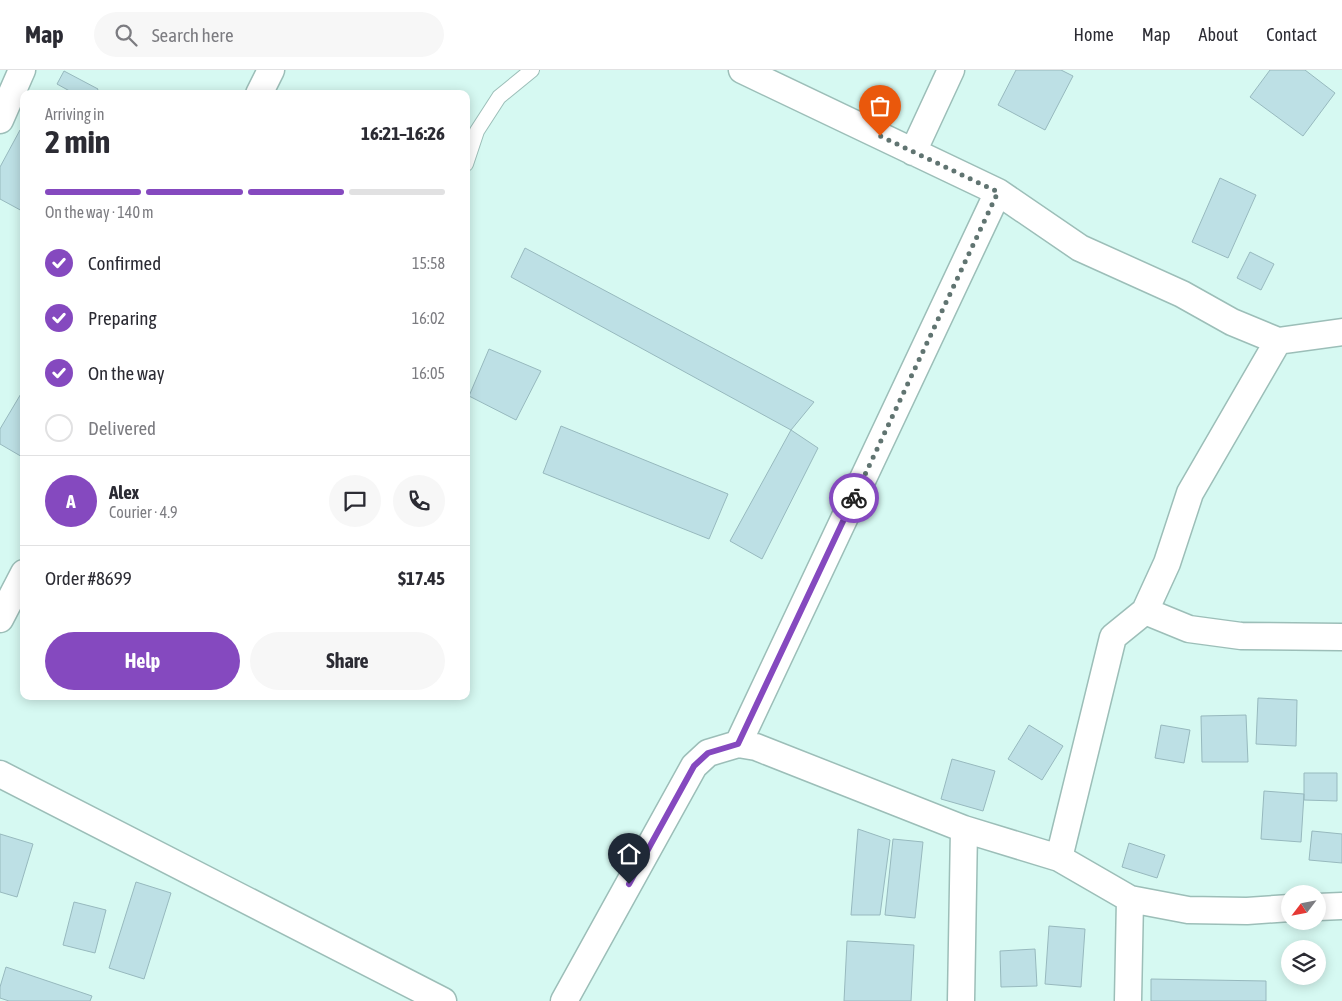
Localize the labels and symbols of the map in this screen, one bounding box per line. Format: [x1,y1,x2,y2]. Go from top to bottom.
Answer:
pin [859,85,901,136]
courier [829,473,879,523]
pin [608,833,650,884]
north arrow [1281,885,1326,930]

